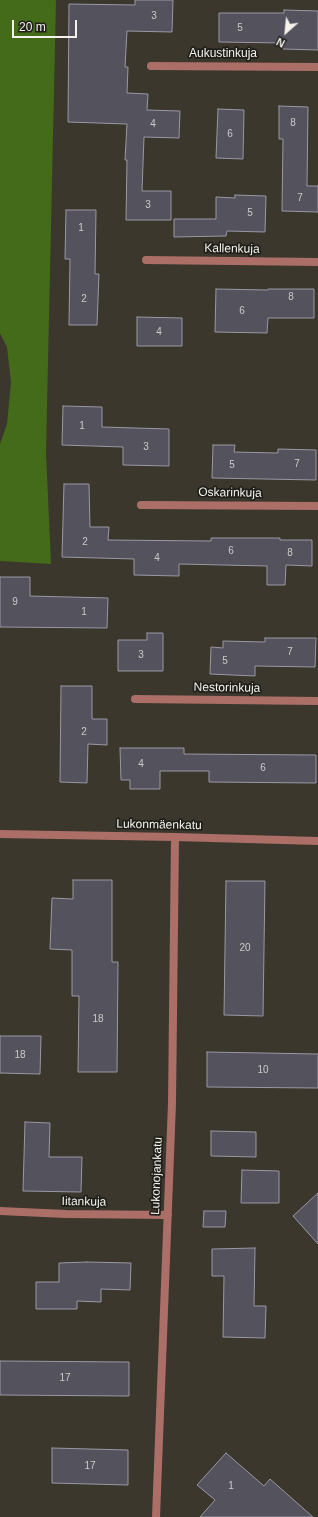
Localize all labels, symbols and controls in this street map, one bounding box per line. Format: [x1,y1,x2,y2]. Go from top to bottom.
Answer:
house number: 3 [151,10,157,22]
scale bar [14,12,79,38]
north arrow [266,12,306,52]
text: 20 m [19,20,46,34]
house number: 5 [237,22,243,34]
text: N [274,36,287,50]
street label: Aukustinkuja [189,47,257,61]
house number: 8 [290,117,296,129]
house number: 4 [150,118,156,130]
house number: 6 [227,128,233,140]
house number: 7 [297,192,303,204]
house number: 3 [145,199,151,211]
house number: 5 [247,207,253,219]
house number: 1 [78,222,84,234]
street label: Kallenkuja [204,241,260,257]
house number: 8 [288,291,294,303]
house number: 2 [81,293,87,305]
house number: 6 [239,305,245,317]
house number: 4 [156,326,162,338]
house number: 1 [79,420,85,432]
house number: 3 [143,441,149,453]
house number: 7 [294,458,300,470]
house number: 5 [229,459,235,471]
street label: Oskarinkuja [198,485,262,501]
house number: 2 [82,536,88,548]
house number: 6 [228,545,234,557]
house number: 8 [287,547,293,559]
house number: 4 [154,552,160,564]
house number: 9 [12,596,18,608]
house number: 1 [81,606,87,618]
house number: 7 [287,646,293,658]
house number: 3 [138,649,144,661]
house number: 5 [222,655,228,667]
street label: Nestorinkuja [194,680,260,696]
house number: 2 [81,726,87,738]
house number: 4 [138,758,144,770]
house number: 6 [260,762,266,774]
street label: Lukonmäenkatu [116,817,202,833]
house number: 20 [239,942,251,954]
house number: 18 [92,1013,104,1025]
house number: 18 [14,1049,26,1061]
house number: 10 [257,1064,269,1076]
street label: Lukonojankatu [148,1137,166,1215]
street label: Iitankuja [62,1194,106,1210]
house number: 17 [59,1372,71,1384]
house number: 17 [84,1460,96,1472]
house number: 1 [228,1480,234,1492]

